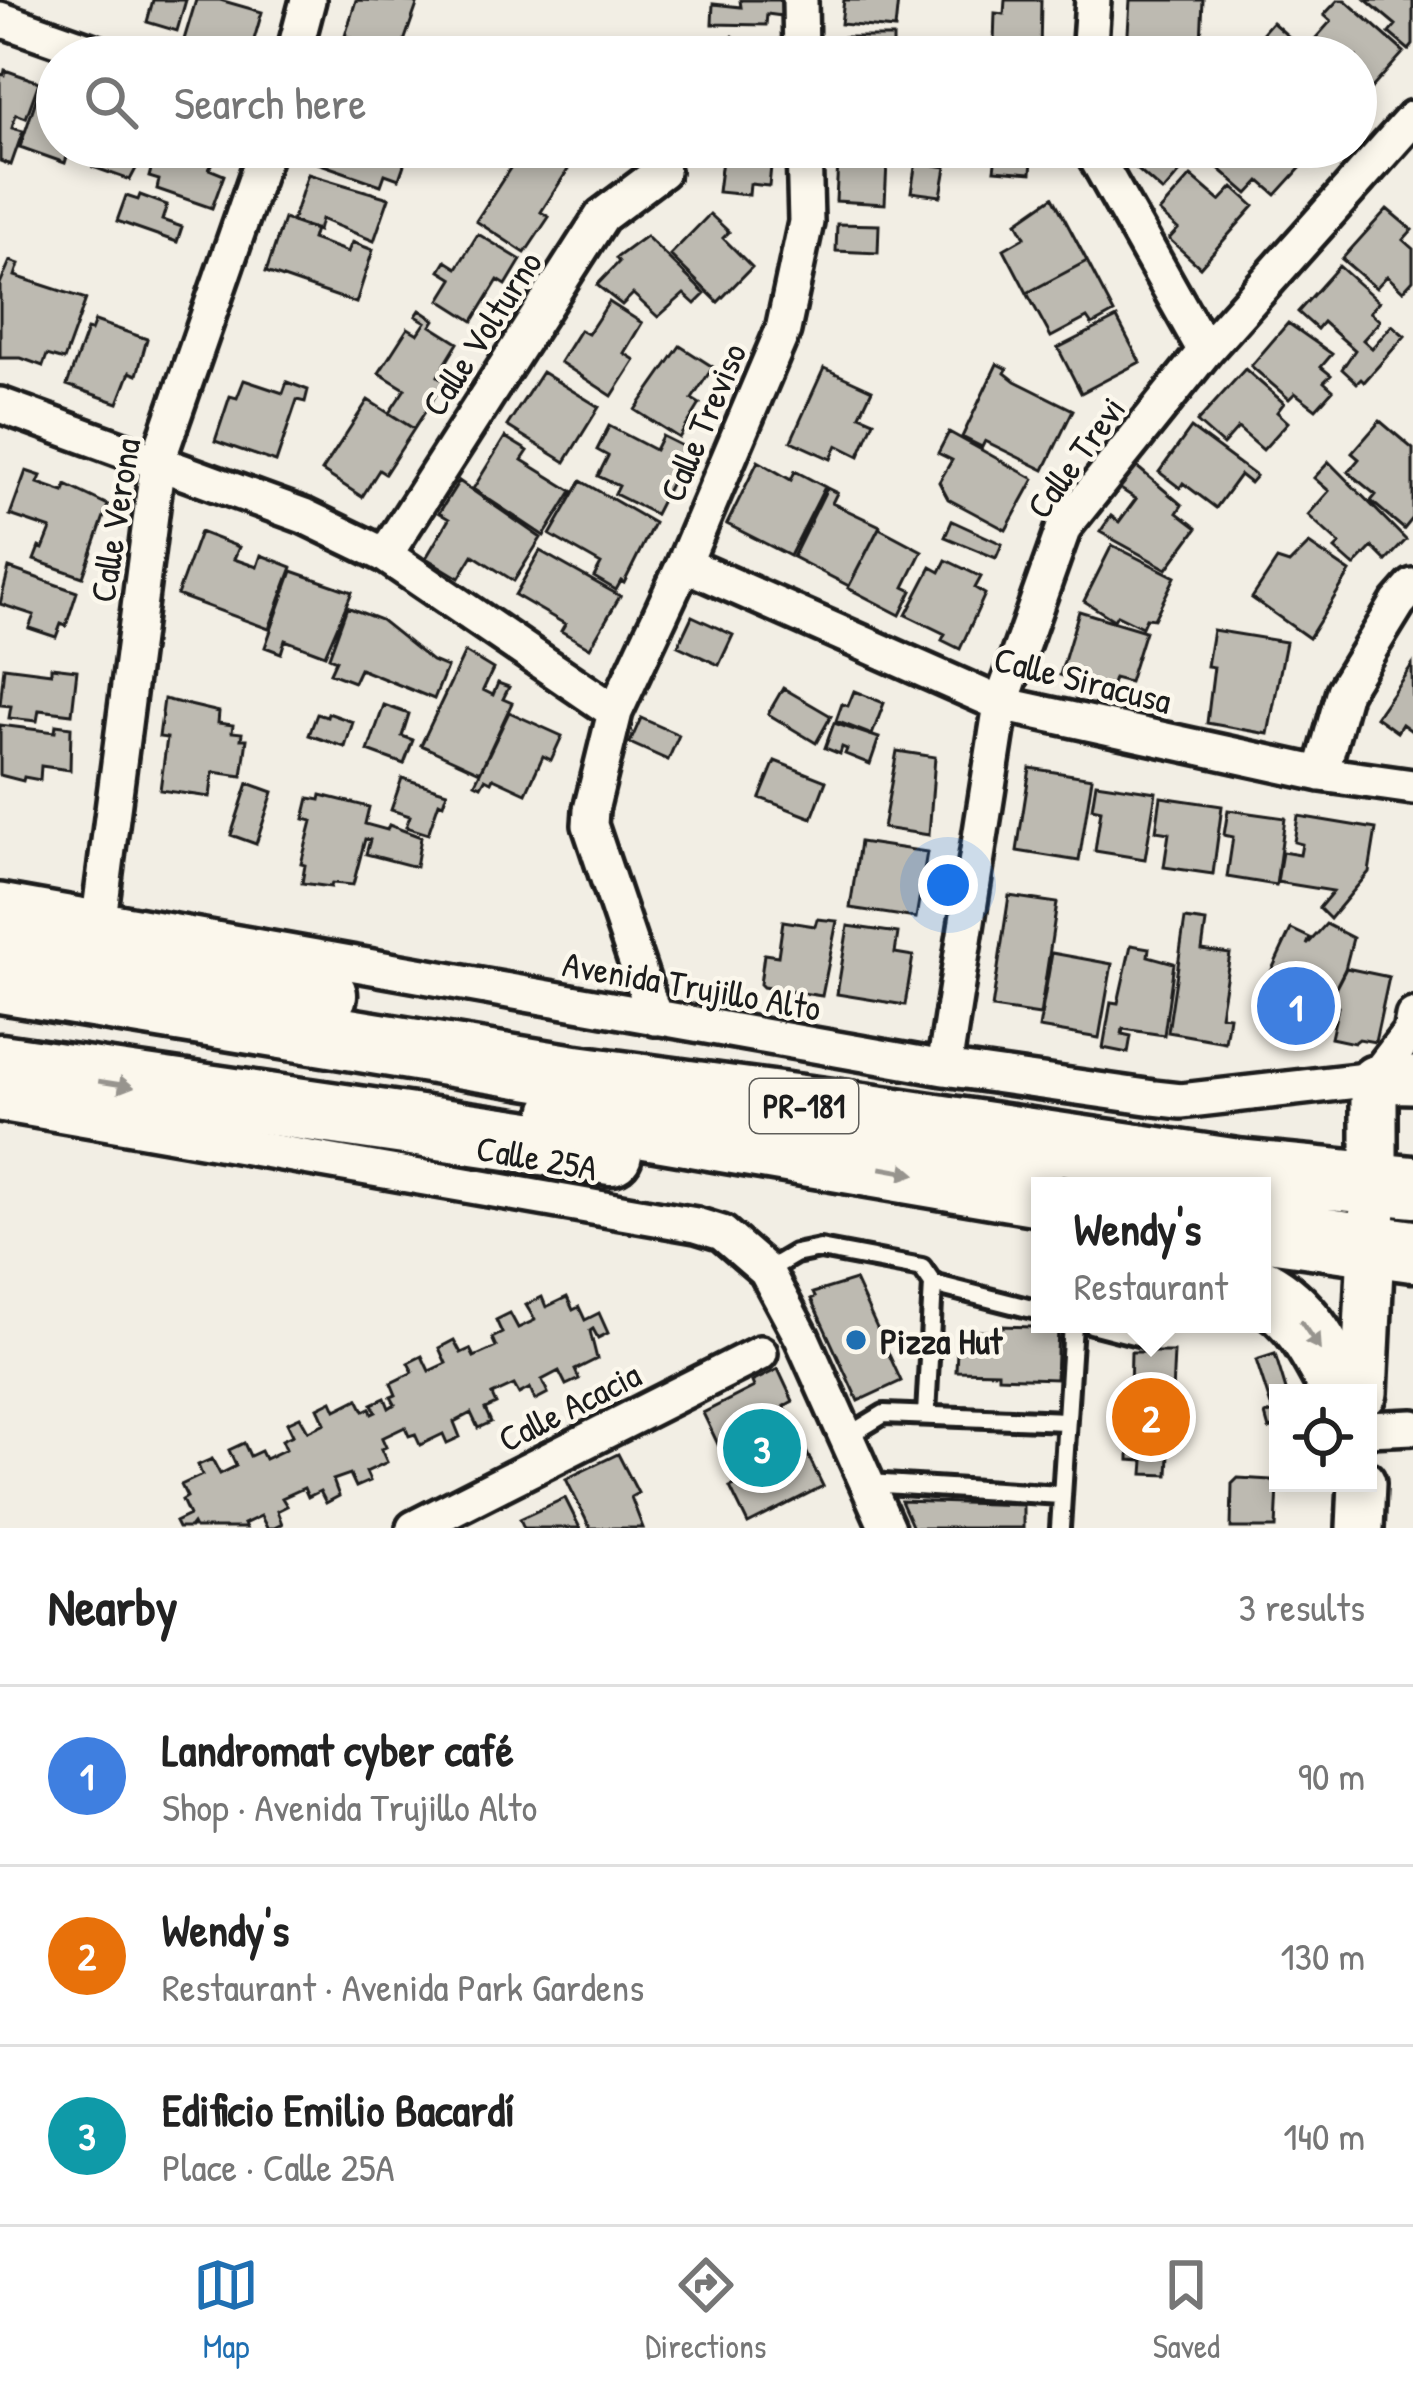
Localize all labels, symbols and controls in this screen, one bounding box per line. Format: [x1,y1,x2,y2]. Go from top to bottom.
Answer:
search box [36,36,1377,168]
icon: search [78,69,144,135]
text: Search here [174,72,366,133]
street label: Calle Volturno [409,241,553,425]
street label: Calle Treviso [647,335,757,509]
street label: Calle Trevi [1014,386,1136,528]
street label: Calle Verona [77,435,151,605]
street label: Calle Siracusa [989,633,1177,725]
your location [918,855,978,915]
street label: Avenida Trujillo Alto [559,938,825,1032]
pin: 1 [1257,961,1335,1051]
one-way arrow [97,1075,135,1093]
road number: PR-181 [750,1079,858,1133]
street label: Calle 25A [473,1122,601,1192]
one-way arrow [879,1163,917,1181]
popup [1031,1177,1271,1333]
text: Wendy's [1074,1198,1201,1259]
text: Restaurant [1074,1259,1228,1312]
place label: Pizza Hut [880,1316,1004,1365]
one-way arrow [1298,1319,1320,1352]
marker: Pizza Hut [843,1327,869,1353]
street label: Calle Acacia [489,1349,649,1463]
pin: 2 [1112,1372,1190,1462]
map controls [1269,1384,1377,1492]
button: locate [1269,1384,1377,1492]
pin: 3 [723,1403,801,1493]
text: Nearby [48,1572,178,1641]
text: 3 results [1239,1580,1365,1633]
text: Landromat cyber café [162,1719,514,1780]
text: 1 [80,1749,94,1802]
text: 90 m [1298,1749,1365,1802]
text: Shop · Avenida Trujillo Alto [162,1780,537,1833]
text: Wendy's [162,1899,289,1960]
text: 2 [78,1929,96,1982]
text: 130 m [1280,1929,1365,1982]
text: Restaurant · Avenida Park Gardens [162,1960,644,2013]
text: Edificio Emilio Bacardí [162,2079,515,2140]
text: 3 [78,2109,96,2162]
text: 140 m [1283,2109,1365,2162]
text: Place · Calle 25A [162,2140,395,2193]
tab: Map [193,2252,259,2368]
tab: Directions [645,2252,767,2368]
tab: Saved [1153,2252,1220,2368]

